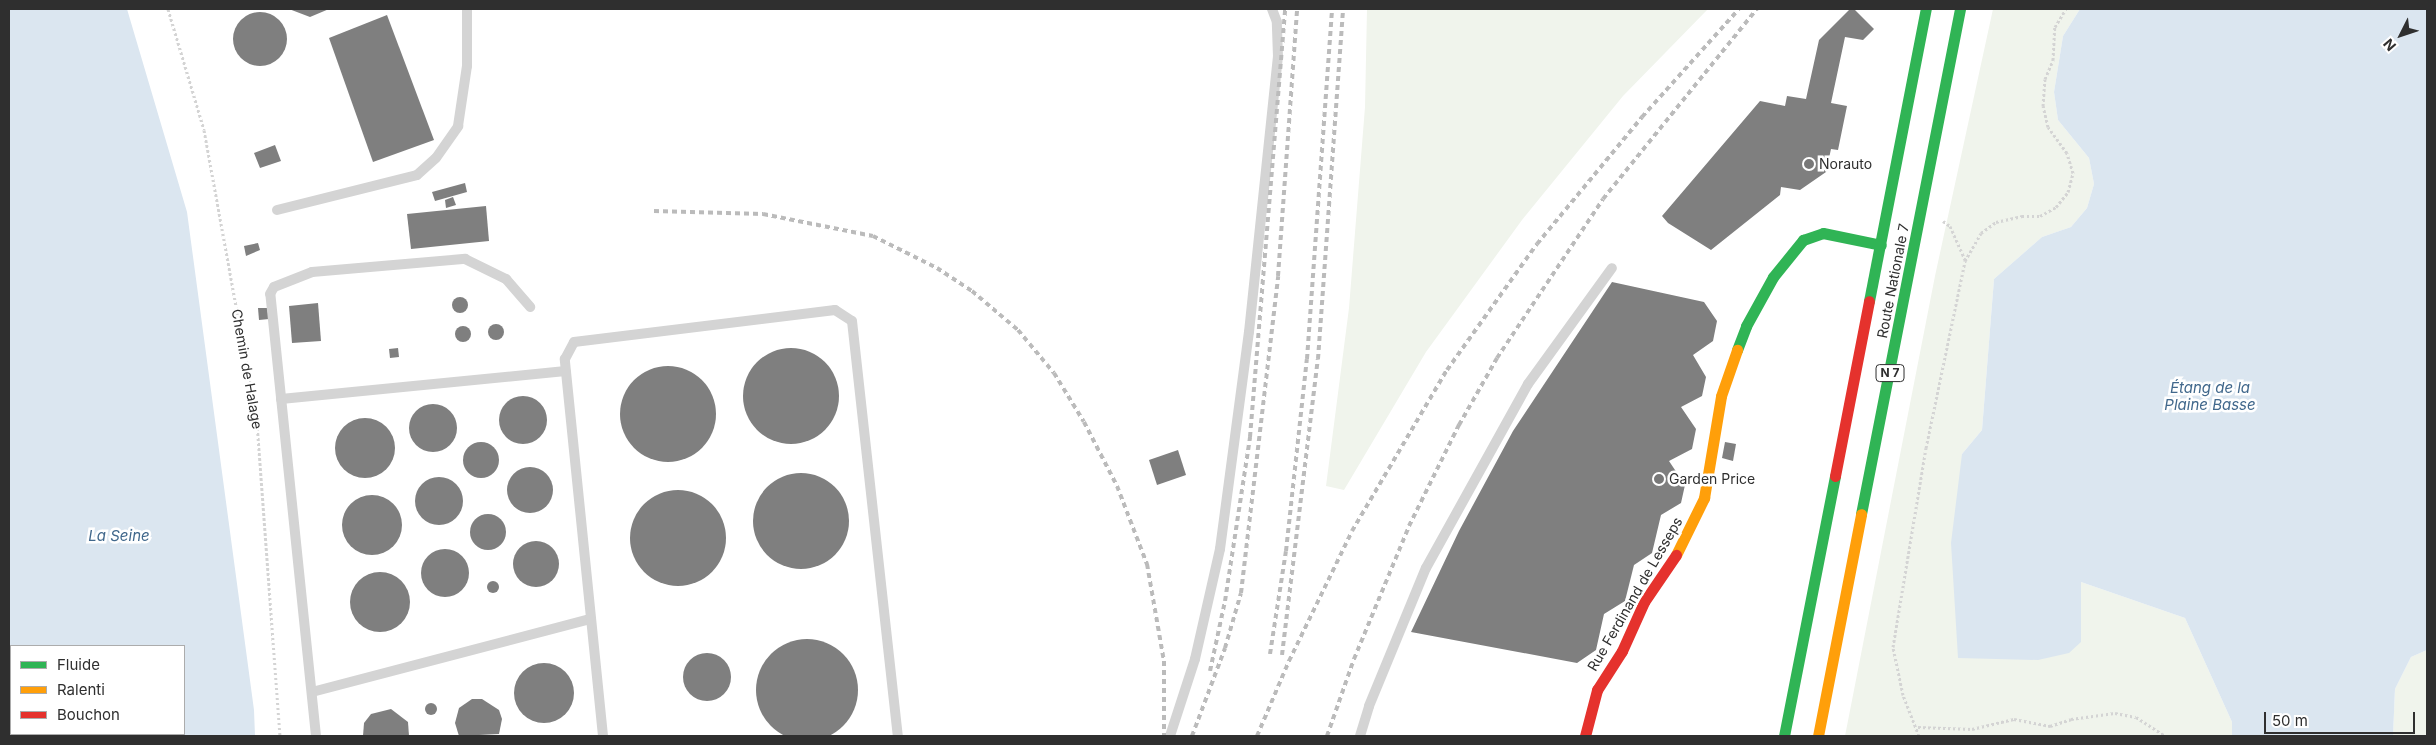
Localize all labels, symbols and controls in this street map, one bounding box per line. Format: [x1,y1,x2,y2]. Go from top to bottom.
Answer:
north arrow [2376,10,2426,60]
text: N [2379,36,2399,55]
place label: Norauto [1819,156,1872,172]
marker: Norauto [1803,158,1815,170]
street label: Route Nationale 7 [1874,222,1912,340]
street label: Chemin de Halage [228,308,266,430]
road number: N 7 [1875,363,1905,382]
water label: Étang de la Plaine Basse [2164,378,2256,413]
place label: Garden Price [1669,471,1755,487]
marker: Garden Price [1653,473,1665,485]
street label: Rue Ferdinand de Lesseps [1584,514,1686,674]
water label: La Seine [88,527,150,545]
legend [10,645,185,735]
text: Fluide [57,655,100,674]
text: Ralenti [57,680,105,699]
scale bar [2266,702,2417,734]
text: Bouchon [57,705,120,724]
text: 50 m [2272,711,2308,730]

